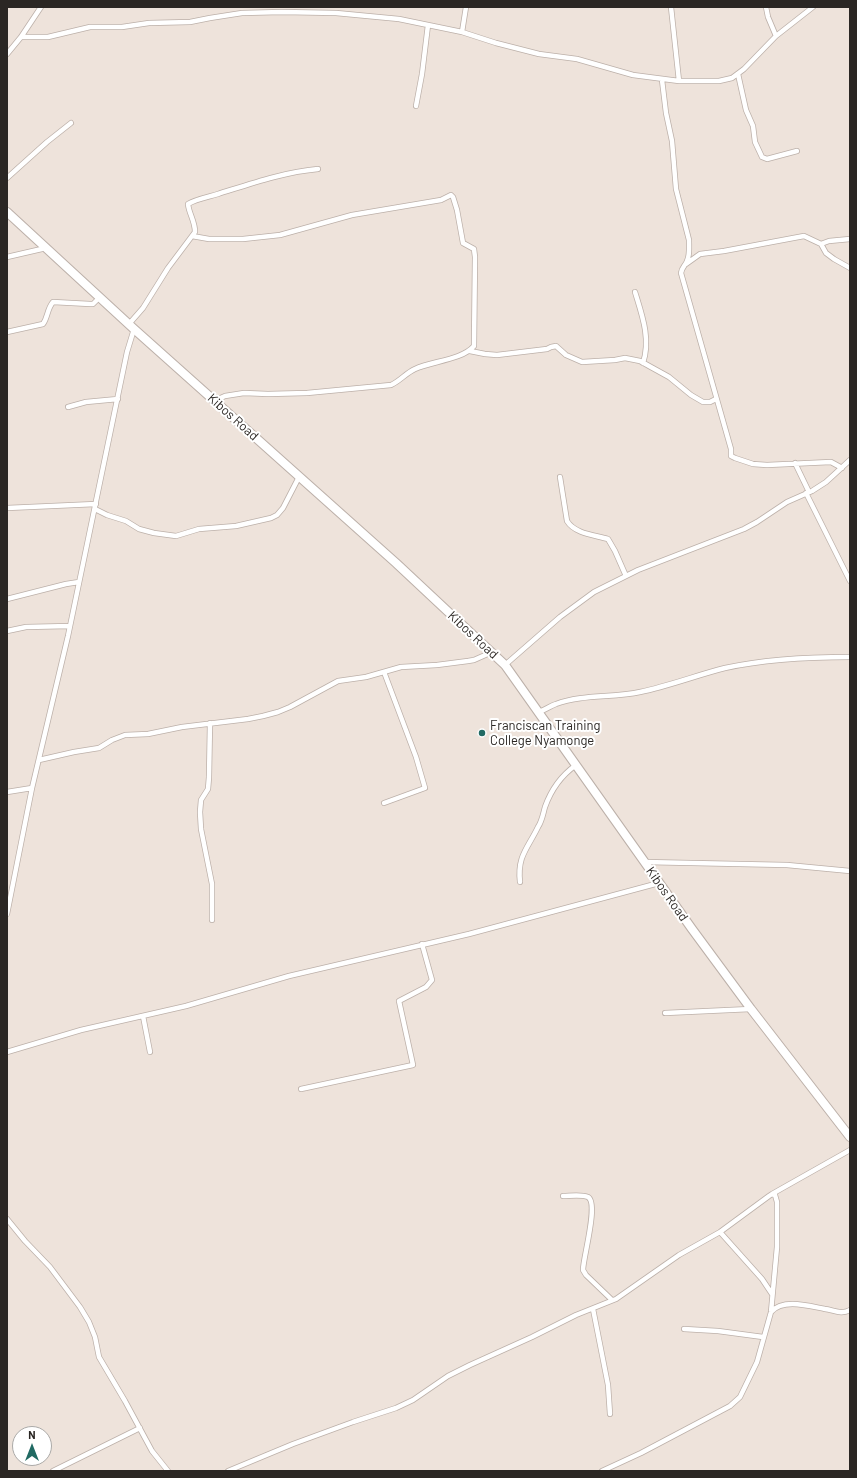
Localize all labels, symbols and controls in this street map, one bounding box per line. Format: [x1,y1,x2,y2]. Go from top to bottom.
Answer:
street label: Kibos Road [204,390,262,444]
street label: Kibos Road [445,608,501,662]
place label: Franciscan Training College Nyamonge [490,718,600,749]
marker: Franciscan Training College Nyamonge [477,728,487,738]
street label: Kibos Road [643,864,691,924]
north arrow [12,1426,52,1466]
text: N [28,1428,36,1441]

